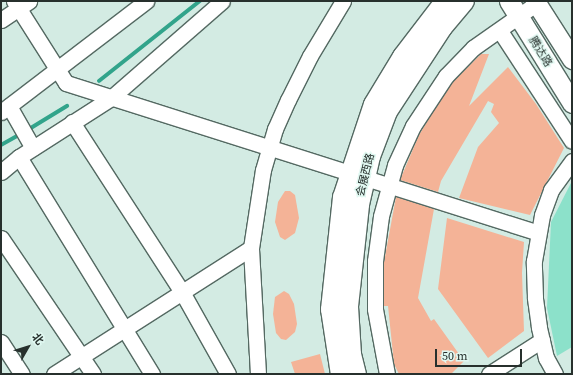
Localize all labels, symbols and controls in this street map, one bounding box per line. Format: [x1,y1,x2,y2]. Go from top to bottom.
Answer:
street label: 腾达路 [526,35,554,69]
street label: 会展西路 [354,152,378,198]
north arrow [8,327,48,367]
text: 北 [28,330,47,348]
scale bar [437,341,524,367]
text: 50 m [442,348,468,364]

